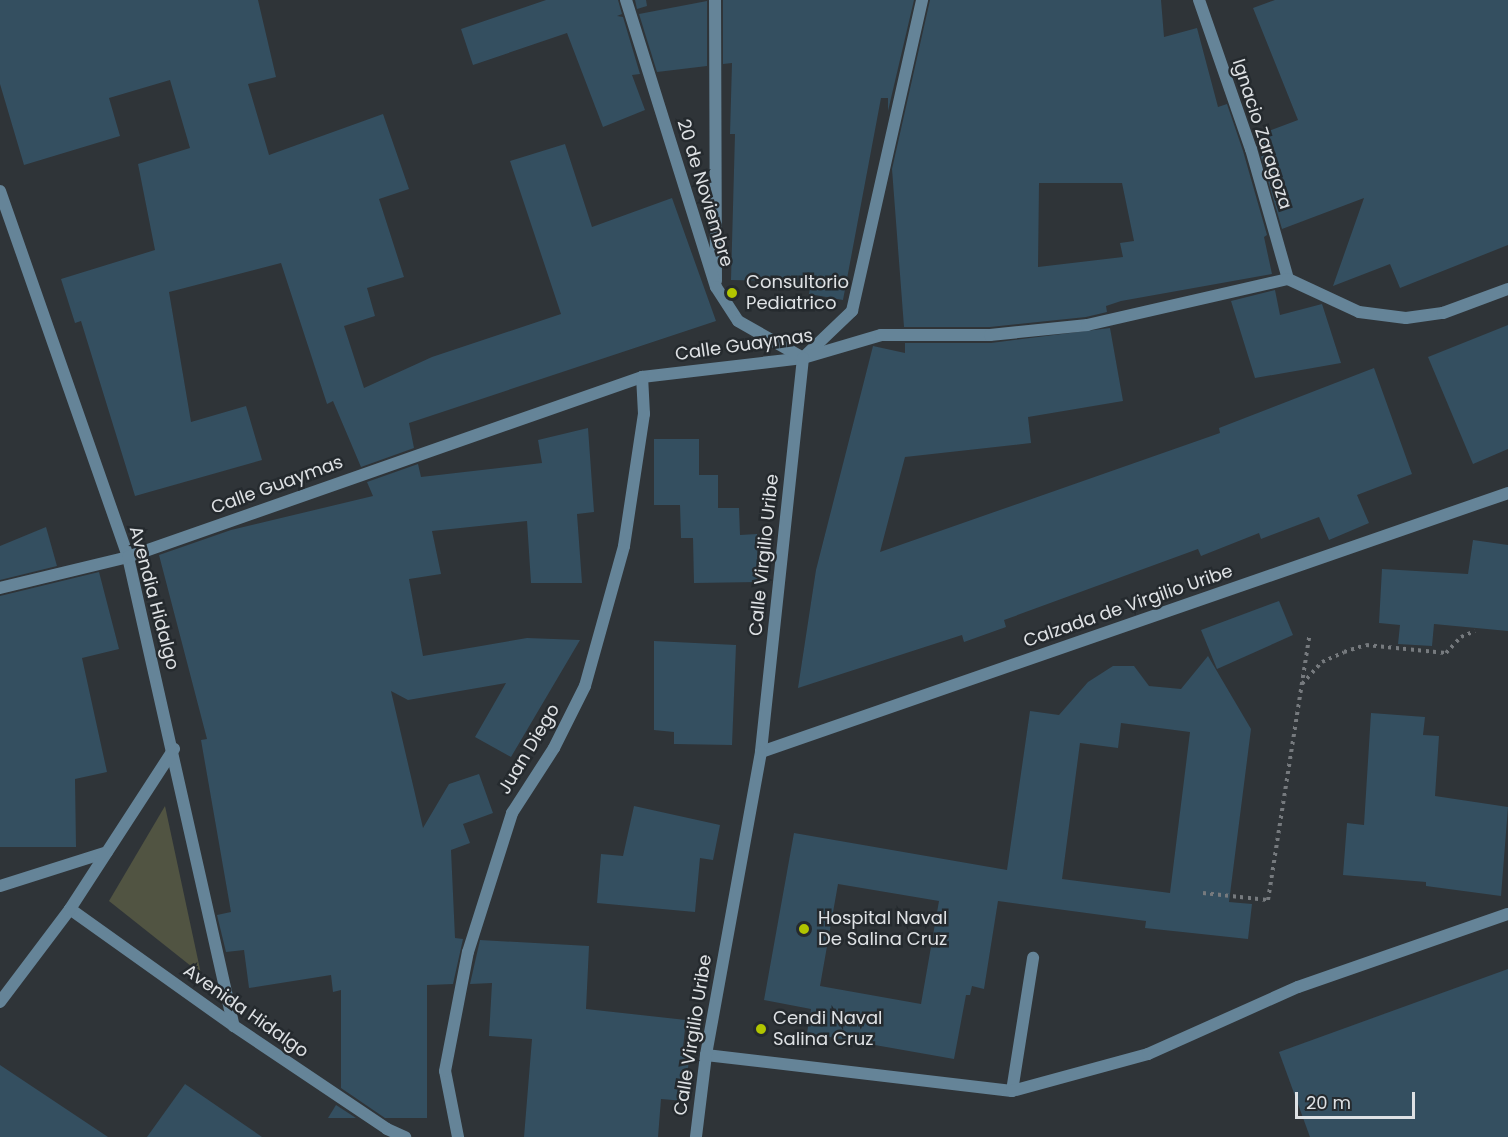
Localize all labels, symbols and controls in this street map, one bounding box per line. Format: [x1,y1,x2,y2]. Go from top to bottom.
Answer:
street label: Ignacio Zaragoza [1228,56,1296,212]
street label: 20 de Noviembre [672,117,738,269]
place label: Consultorio Pediatrico [746,272,849,314]
marker: Consultorio Pediatrico [723,284,741,302]
street label: Calle Guaymas [674,325,814,365]
street label: Calle Guaymas [208,451,346,519]
street label: Calle Virgilio Uribe [745,473,783,637]
street label: Avendia Hidalgo [124,524,184,672]
street label: Calzada de Virgilio Uribe [1021,560,1235,652]
street label: Juan Diego [494,700,564,798]
place label: Hospital Naval De Salina Cruz [818,908,947,950]
marker: Hospital Naval De Salina Cruz [795,920,813,938]
street label: Calle Virgilio Uribe [670,953,716,1117]
street label: Avenida Hidalgo [179,960,313,1062]
place label: Cendi Naval Salina Cruz [773,1008,882,1050]
marker: Cendi Naval Salina Cruz [754,1022,768,1036]
scale bar [1298,1080,1418,1118]
text: 20 m [1306,1090,1351,1115]

